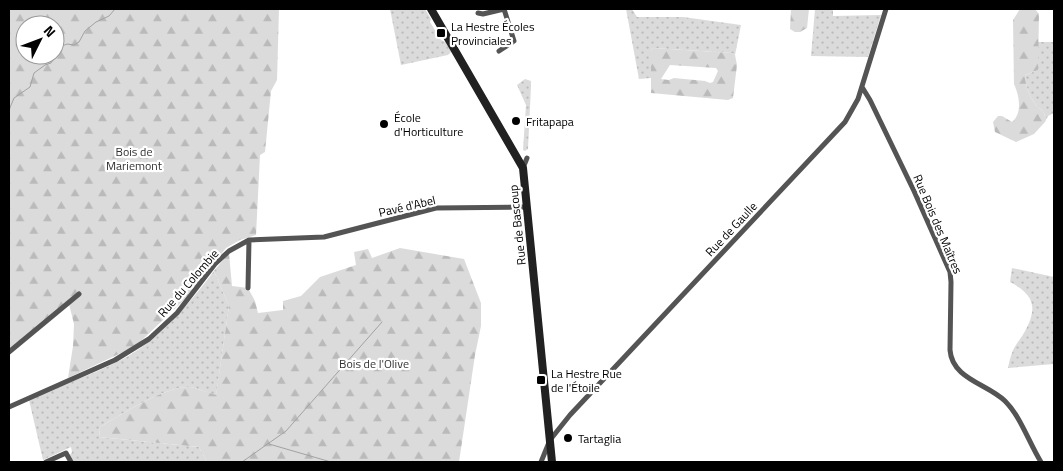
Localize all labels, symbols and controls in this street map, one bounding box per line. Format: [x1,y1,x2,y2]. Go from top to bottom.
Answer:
north arrow [15,15,65,65]
place label: La Hestre Écoles Provinciales [451,17,535,50]
text: N [39,20,61,42]
marker: La Hestre Écoles Provinciales [435,27,447,39]
place label: École d'Horticulture [394,108,463,141]
place label: Fritapapa [526,112,574,131]
marker: Fritapapa [510,115,522,127]
marker: École d'Horticulture [378,118,390,130]
park label: Bois de Mariemont [106,142,163,175]
street label: Rue Bois des Maîtres [908,171,968,277]
street label: Rue de Bascoup [503,184,531,266]
street label: Pavé d'Abel [377,190,437,222]
street label: Rue de Gaulle [701,197,761,261]
street label: Rue du Colombie [153,245,223,321]
park label: Bois de l'Olive [339,354,409,373]
place label: La Hestre Rue de l'Étoile [551,364,622,397]
marker: La Hestre Rue de l'Étoile [535,374,547,386]
place label: Tartaglia [578,429,621,448]
marker: Tartaglia [562,432,574,444]

